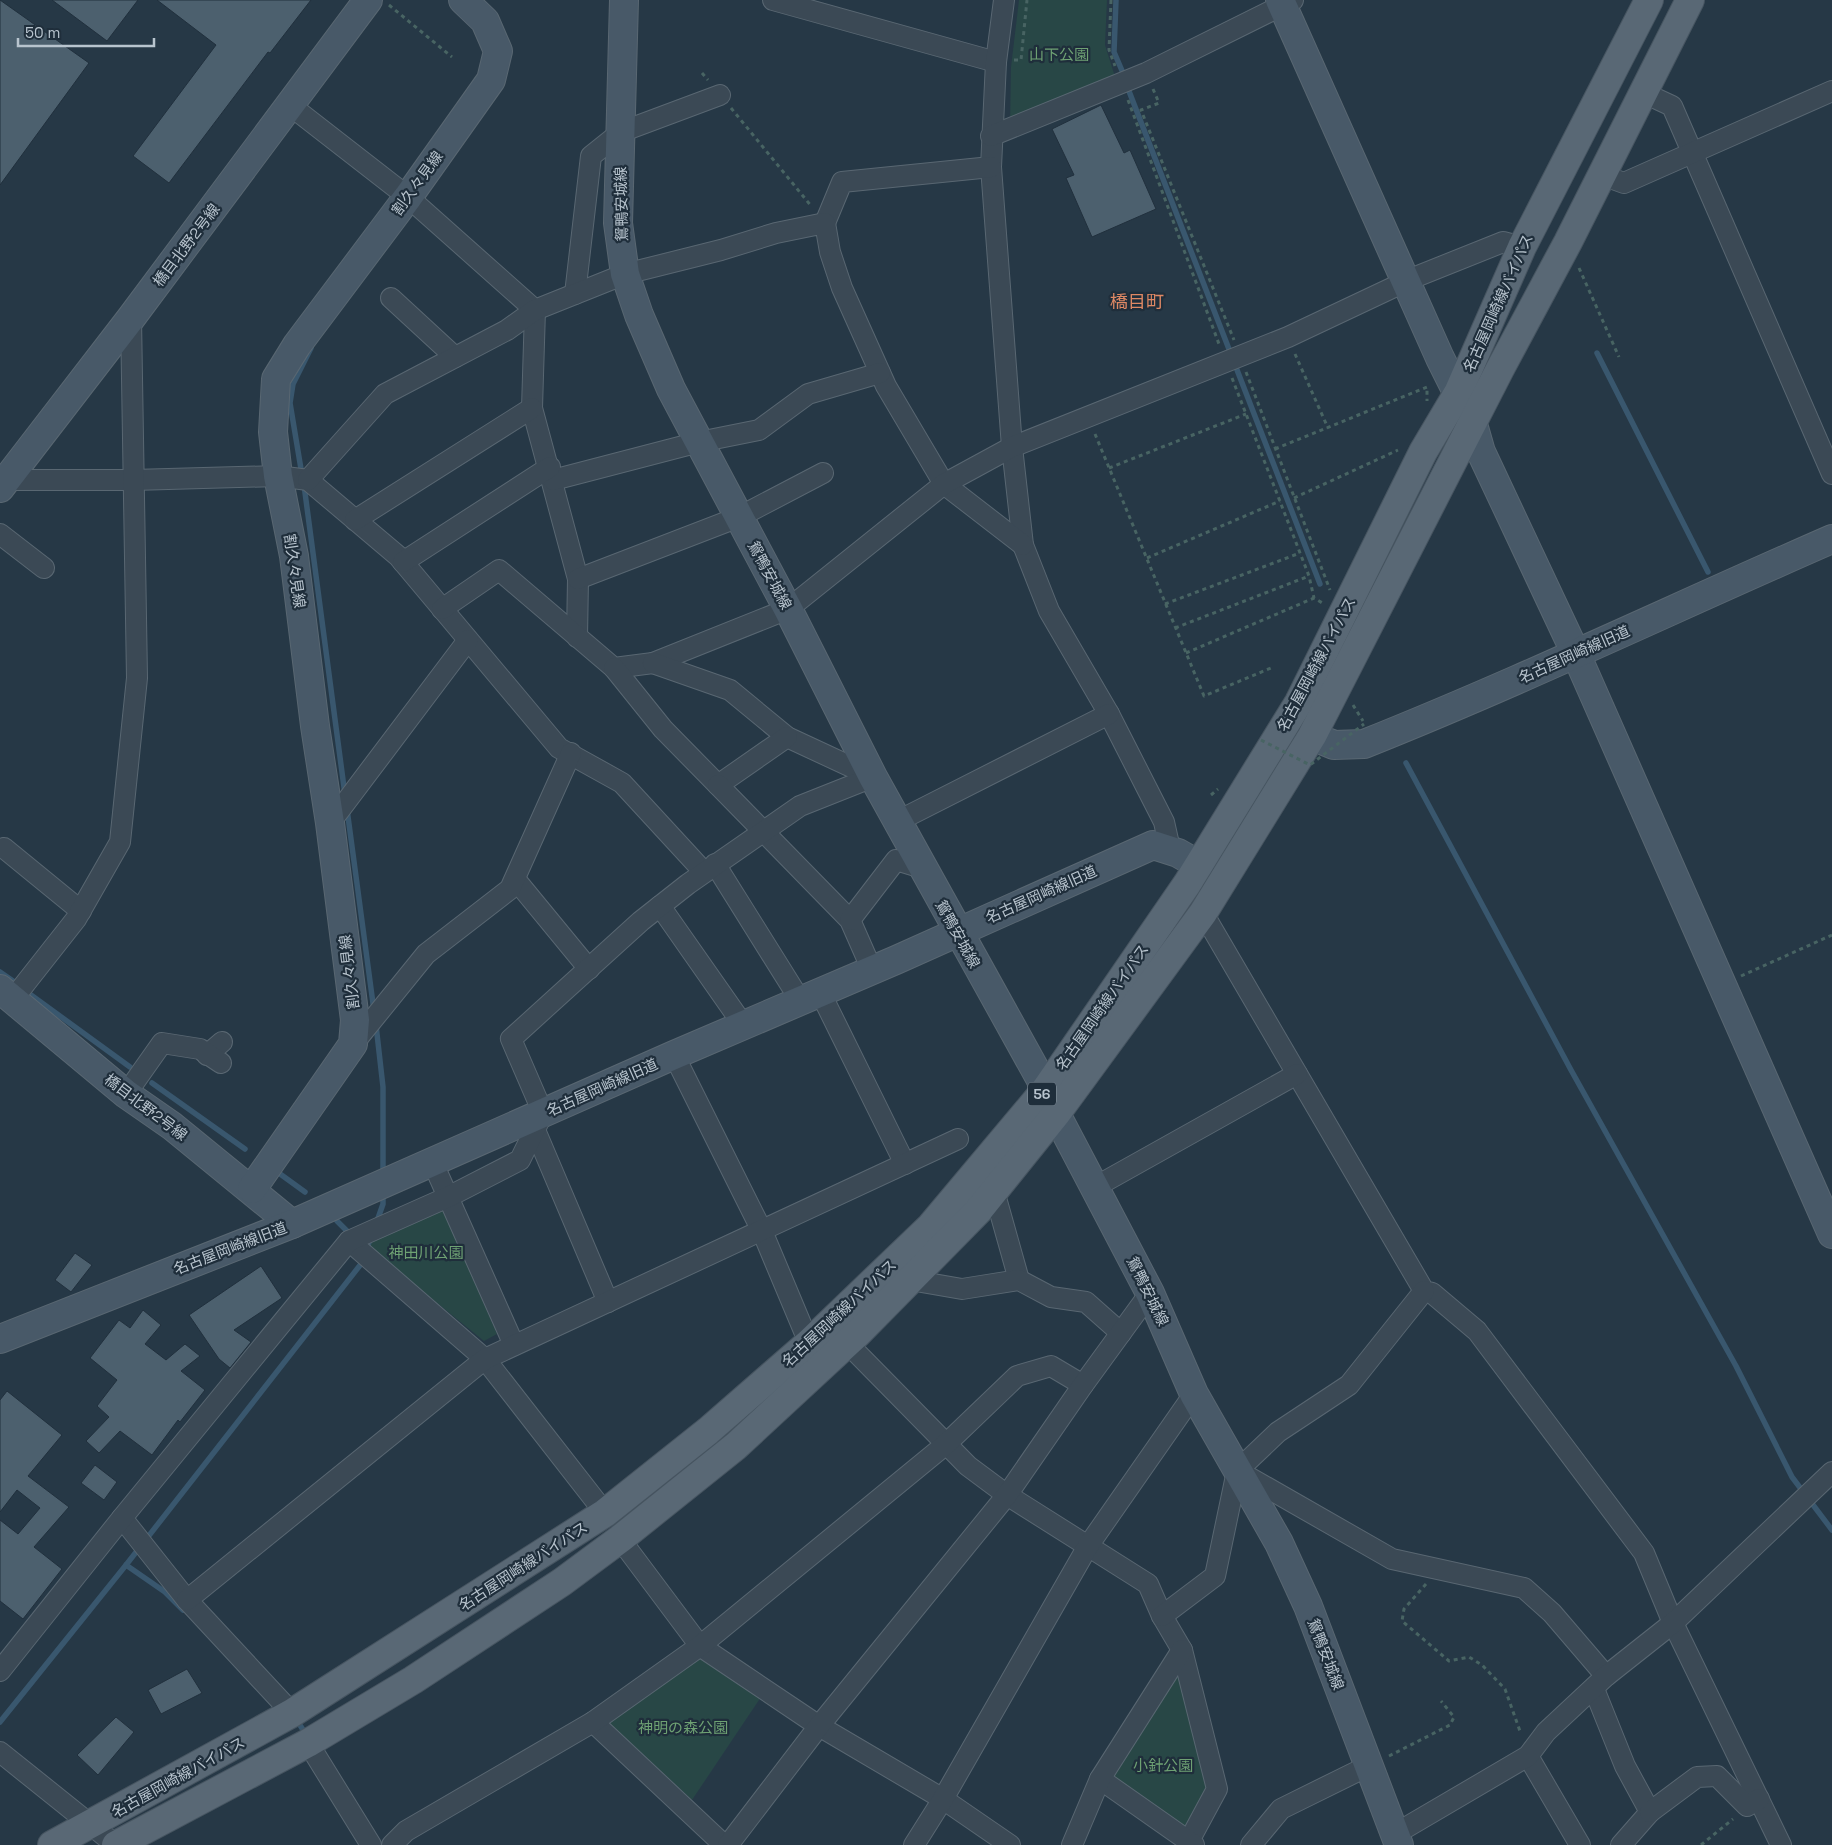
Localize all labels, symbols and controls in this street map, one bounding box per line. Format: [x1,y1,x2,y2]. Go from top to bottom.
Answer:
scale bar [18,15,154,47]
text: 50 m [25,23,60,42]
park label: 山下公園 [1029,45,1089,64]
street label: 割久々見線 [387,147,447,219]
street label: 鴛鴨安城線 [611,166,631,242]
street label: 橋目北野2号線 [149,200,223,290]
street label: 名古屋岡崎線バイパス [1459,231,1537,375]
district label: 橋目町 [1110,290,1164,313]
street label: 割久々見線 [280,533,310,609]
street label: 鴛鴨安城線 [744,537,796,613]
street label: 名古屋岡崎線バイパス [1272,593,1360,735]
street label: 名古屋岡崎線旧道 [1515,621,1633,687]
street label: 名古屋岡崎線旧道 [982,861,1100,927]
street label: 鴛鴨安城線 [932,897,984,971]
street label: 割久々見線 [335,934,363,1010]
street label: 名古屋岡崎線バイパス [1051,940,1153,1074]
street label: 名古屋岡崎線旧道 [543,1054,661,1120]
street label: 橋目北野2号線 [101,1070,191,1144]
road number: 56 [1028,1082,1056,1106]
street label: 名古屋岡崎線旧道 [171,1218,289,1278]
park label: 神田川公園 [388,1243,464,1262]
street label: 鴛鴨安城線 [1123,1253,1173,1329]
street label: 名古屋岡崎線バイパス [778,1255,900,1371]
street label: 名古屋岡崎線バイパス [455,1517,591,1615]
street label: 鴛鴨安城線 [1304,1616,1348,1692]
park label: 神明の森公園 [638,1718,728,1737]
street label: 名古屋岡崎線バイパス [108,1732,248,1822]
park label: 小針公園 [1133,1756,1193,1775]

